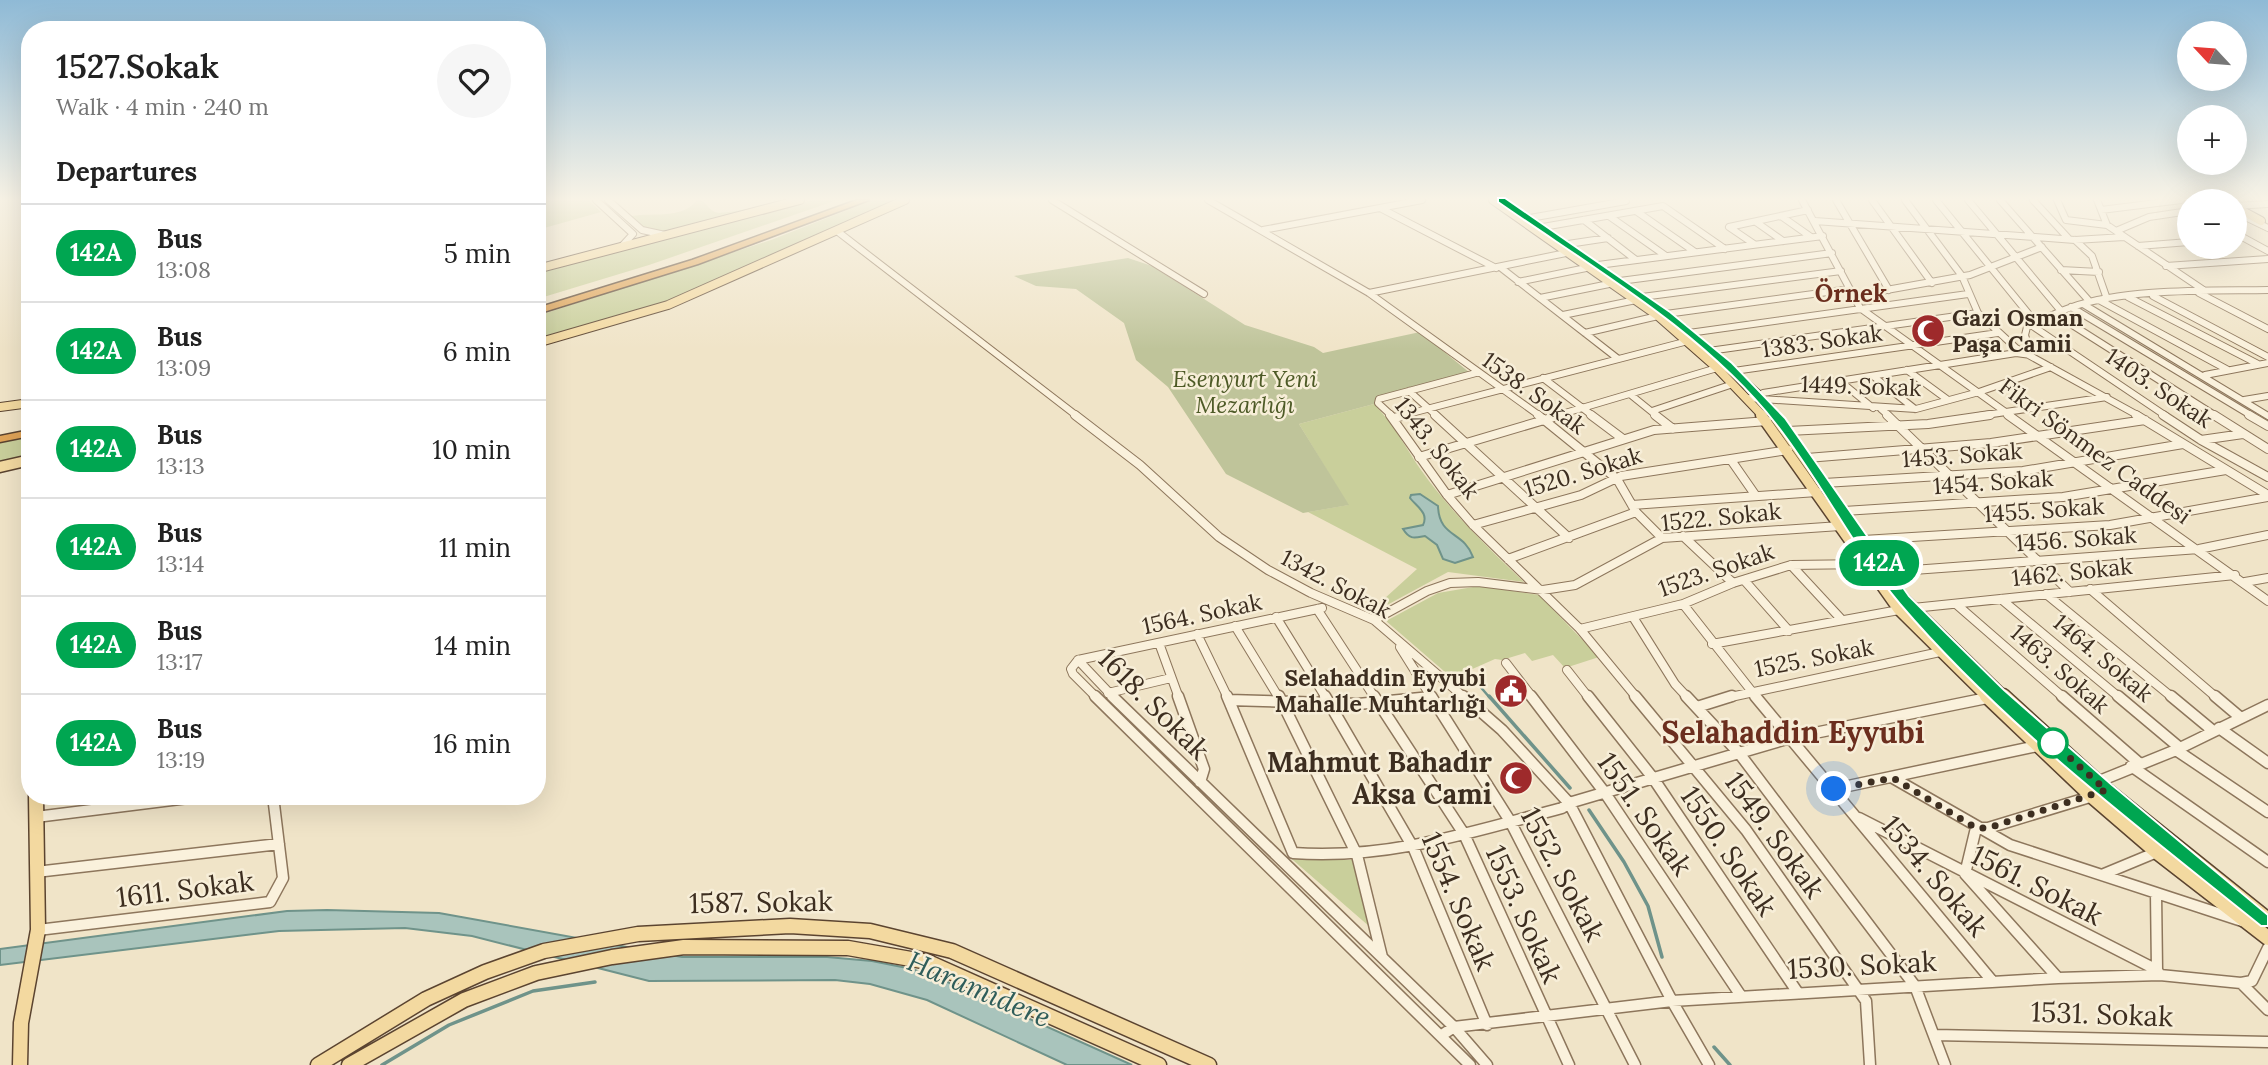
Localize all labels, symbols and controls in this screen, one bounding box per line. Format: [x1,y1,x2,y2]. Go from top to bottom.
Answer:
north arrow [2177,21,2247,91]
map controls [2177,21,2247,259]
button: heart [437,44,511,118]
text: 1527.Sokak [56,45,219,87]
text: Walk · 4 min · 240 m [56,92,269,121]
button: + [2177,105,2247,175]
text: Departures [56,155,197,188]
button: − [2177,189,2247,259]
text: Bus [157,222,202,255]
text: 142A [70,237,122,268]
text: 5 min [444,237,511,270]
text: 13:08 [157,255,211,284]
district label: Örnek [1815,278,1887,309]
place label: Gazi Osman Paşa Camii [1952,303,2084,358]
mosque icon: Gazi Osman Paşa Camii [1909,312,1947,350]
street label: 1383. Sokak [1760,318,1885,363]
text: Bus [157,320,202,353]
text: 142A [70,335,122,366]
text: 6 min [443,335,511,368]
street label: 1403. Sokak [2100,341,2219,434]
street label: 1538. Sokak [1477,345,1592,440]
text: 13:09 [157,353,211,382]
park label: Esenyurt Yeni Mezarlığı [1173,364,1318,419]
street label: 1449. Sokak [1800,369,1923,402]
street label: Fikri Sönmez Caddesi [1994,371,2197,530]
street label: 1343. Sokak [1389,391,1487,505]
text: Bus [157,418,202,451]
text: 142A [70,433,122,464]
text: 10 min [432,433,511,466]
street label: 1453. Sokak [1901,436,2024,473]
street label: 1520. Sokak [1520,440,1646,503]
text: 13:13 [157,451,205,480]
street label: 1454. Sokak [1932,463,2055,500]
street label: 1455. Sokak [1983,491,2106,528]
street label: 1522. Sokak [1660,496,1783,537]
text: Bus [157,516,202,549]
street label: 1456. Sokak [2014,520,2138,557]
text: 142A [70,531,122,562]
text: 11 min [439,531,511,564]
street label: 1523. Sokak [1654,536,1778,603]
line badge: 142A [1830,540,1928,586]
street label: 1342. Sokak [1276,542,1397,625]
text: 142A [1853,547,1905,578]
text: 13:14 [157,549,204,578]
street label: 1462. Sokak [2010,551,2134,592]
street label: 1564. Sokak [1139,587,1265,640]
street label: 1464. Sokak [2048,608,2160,708]
text: Bus [157,614,202,647]
street label: 1463. Sokak [2005,618,2116,720]
text: 142A [70,629,122,660]
text: 14 min [434,629,511,662]
street label: 1525. Sokak [1752,632,1876,683]
street label: 1618. Sokak [1091,641,1217,767]
text: 13:17 [157,647,203,676]
place label: Selahaddin Eyyubi Mahalle Muhtarlığı [1275,663,1486,718]
public building icon: Selahaddin Eyyubi Mahalle Muhtarlığı [1492,672,1530,710]
text: Bus [157,712,202,745]
district label: Selahaddin Eyyubi [1662,713,1925,752]
text: 142A [70,727,122,758]
text: 16 min [433,727,511,760]
unlabelled marker [2038,728,2068,758]
place label: Mahmut Bahadır Aksa Cami [1267,744,1493,812]
text: 13:19 [157,745,205,774]
street label: 1551. Sokak [1590,746,1700,882]
mosque icon: Mahmut Bahadır Aksa Cami [1497,759,1535,797]
street label: 1549. Sokak [1717,765,1833,905]
your location [1816,771,1851,806]
street label: 1550. Sokak [1673,779,1785,923]
street label: 1552. Sokak [1513,801,1613,947]
street label: 1534. Sokak [1874,808,1996,944]
street label: 1554. Sokak [1414,826,1504,976]
street label: 1561. Sokak [1965,837,2109,933]
street label: 1553. Sokak [1478,839,1570,989]
street label: 1611. Sokak [114,863,256,915]
street label: 1587. Sokak [689,883,833,921]
water label: Haramidere [902,943,1056,1035]
street label: 1530. Sokak [1787,943,1937,987]
street label: 1531. Sokak [2030,994,2174,1034]

